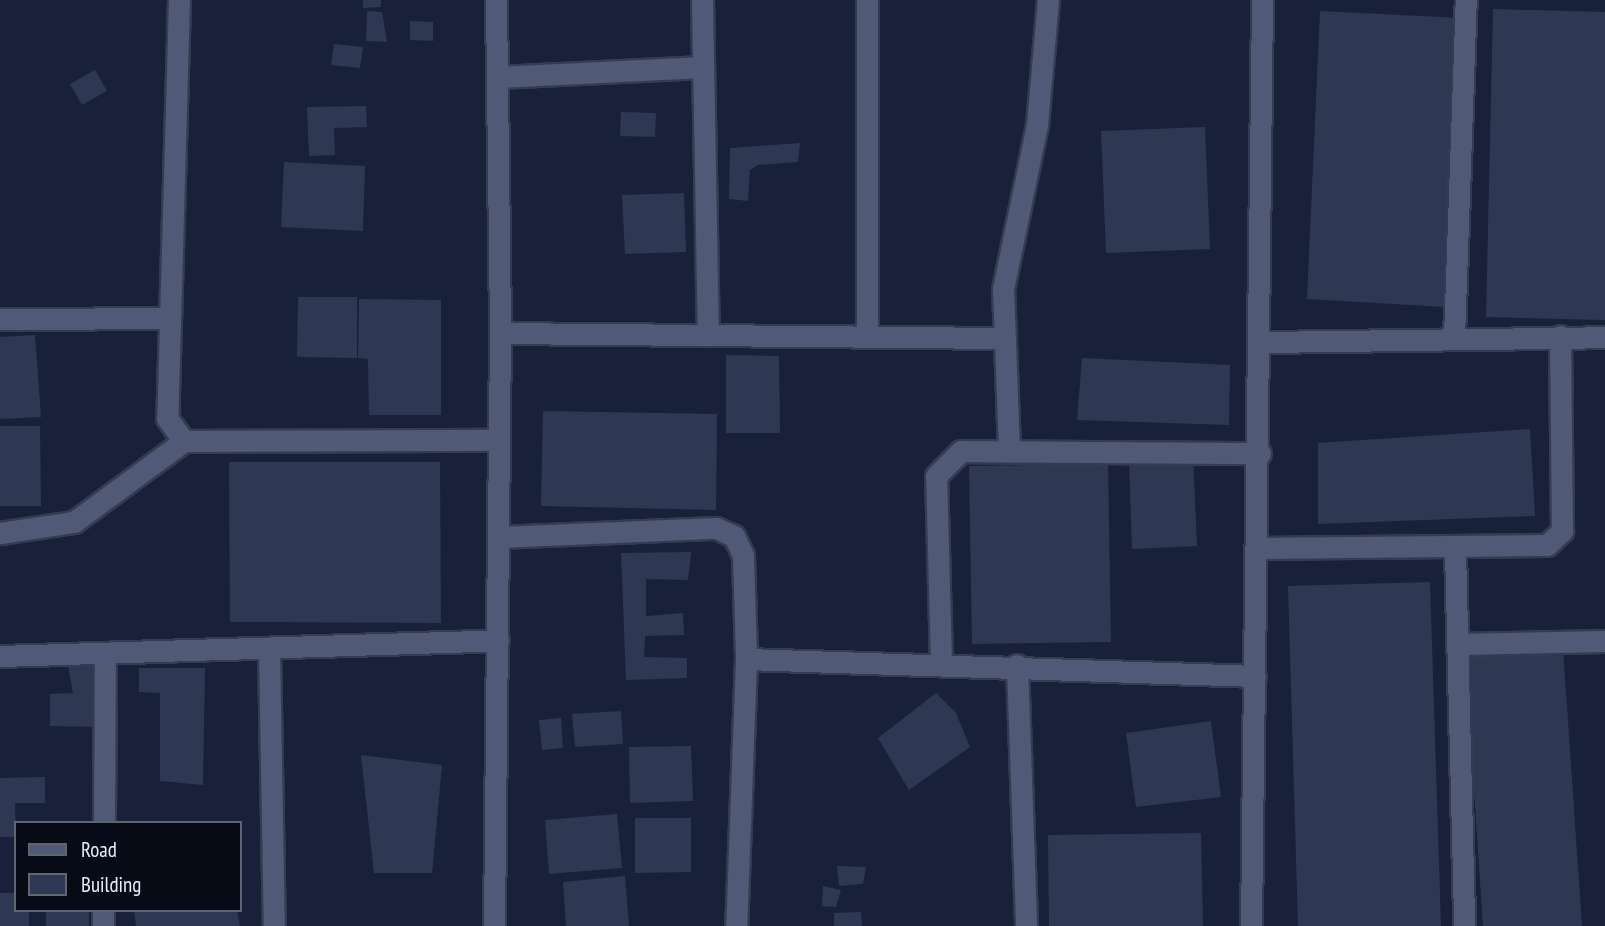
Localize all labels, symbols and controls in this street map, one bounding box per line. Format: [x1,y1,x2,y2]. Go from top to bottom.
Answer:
legend [14,821,242,912]
text: Road [81,836,117,863]
text: Building [81,871,141,898]

